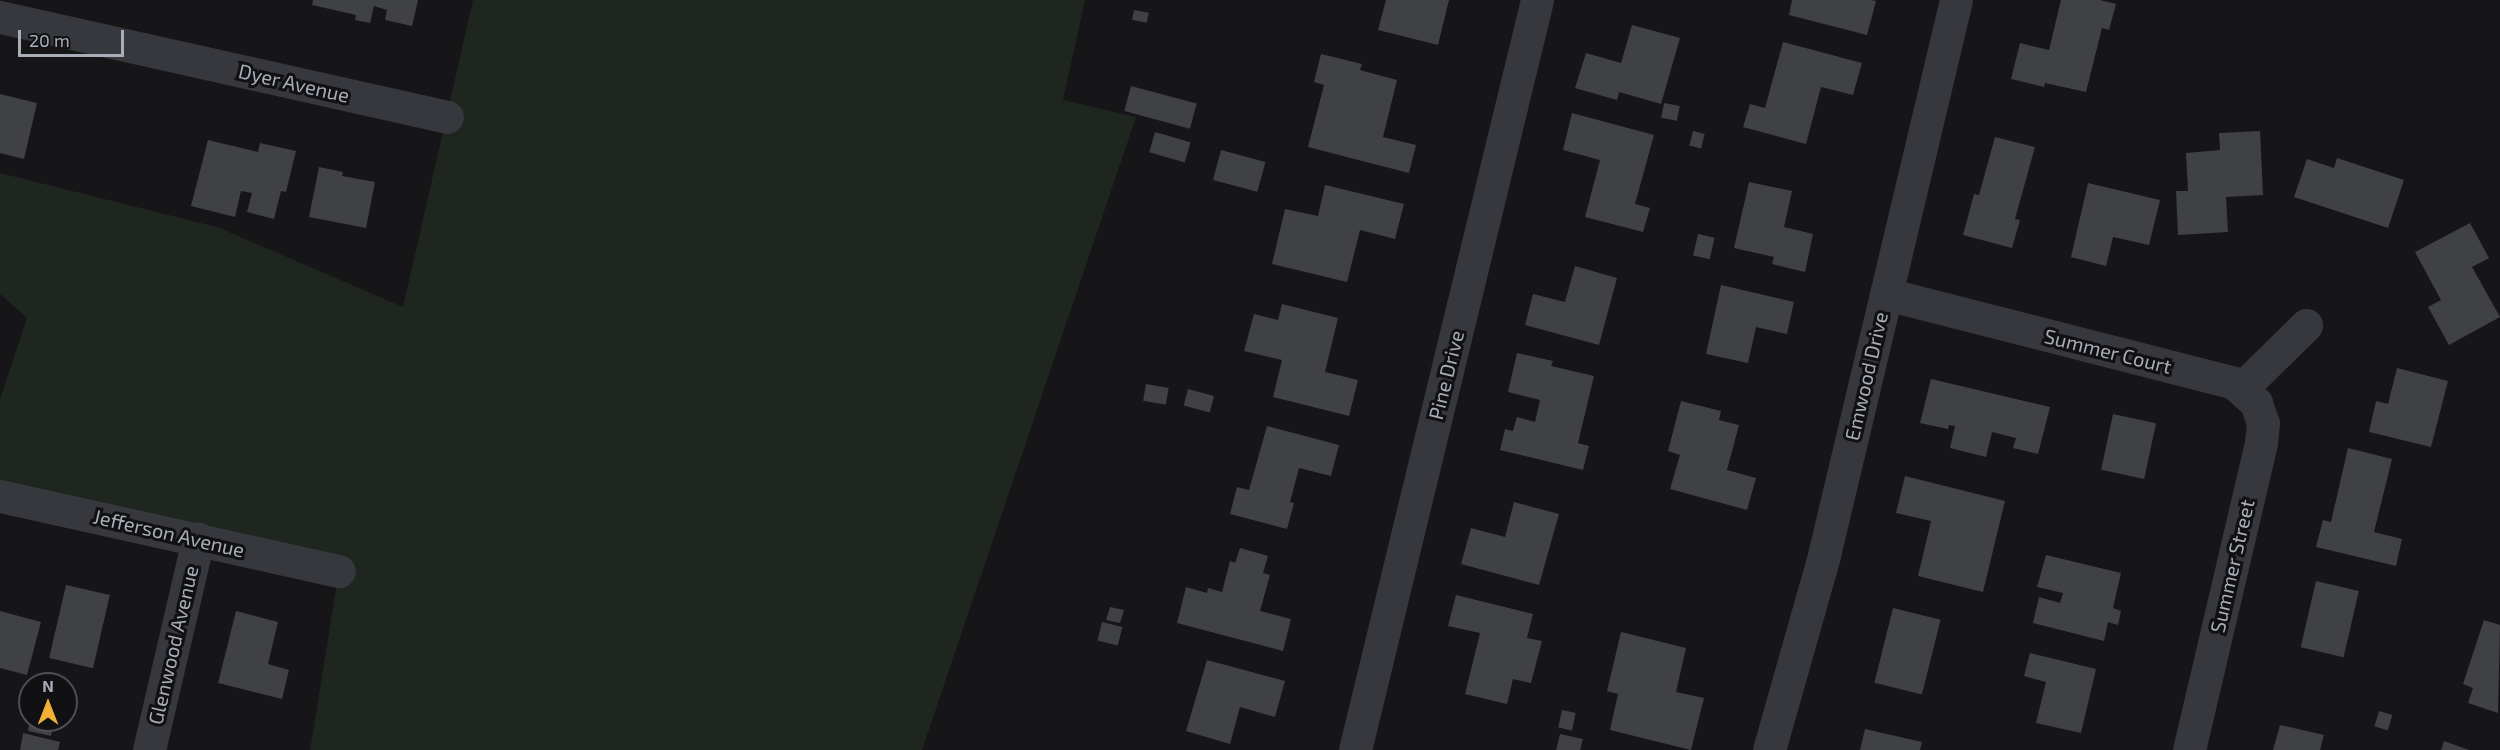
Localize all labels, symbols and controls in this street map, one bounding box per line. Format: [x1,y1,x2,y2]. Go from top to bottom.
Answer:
scale bar [21,18,128,56]
text: 20 m [29,29,70,51]
street label: Dyer Avenue [236,58,352,108]
street label: Emwood Drive [1840,309,1892,443]
street label: Summer Court [2042,324,2174,378]
street label: Pine Drive [1423,328,1469,422]
street label: Summer Street [2205,497,2259,635]
street label: Jefferson Avenue [91,504,247,562]
street label: Glenwood Avenue [143,563,203,727]
north arrow [18,672,78,732]
text: N [42,676,54,695]

